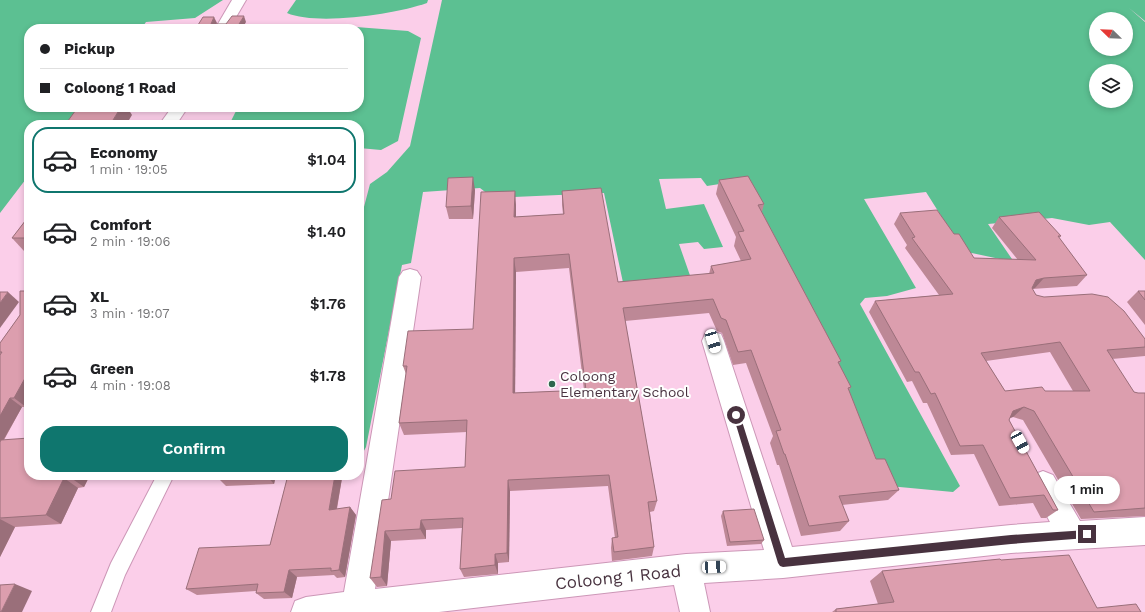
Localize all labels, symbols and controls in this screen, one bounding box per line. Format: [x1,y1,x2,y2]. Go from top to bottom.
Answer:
north arrow [1089,12,1133,56]
map controls [1089,12,1133,108]
text: Pickup [64,40,115,58]
button: layers [1089,64,1133,108]
text: Coloong 1 Road [64,79,176,97]
icon: car [42,142,78,178]
text: Economy [90,144,157,162]
text: $1.04 [307,151,346,169]
text: 1 min · 19:05 [90,162,168,177]
icon: car [42,214,78,250]
text: Comfort [90,216,151,234]
text: $1.40 [307,223,346,241]
text: 2 min · 19:06 [90,234,170,249]
icon: car [42,286,78,322]
text: XL [90,288,109,306]
text: $1.76 [310,295,346,313]
text: 3 min · 19:07 [90,306,170,321]
car [704,328,722,354]
icon: car [42,358,78,394]
text: Green [90,360,134,378]
text: $1.78 [310,367,346,385]
place label: Coloong Elementary School [560,368,690,400]
text: 4 min · 19:08 [90,378,171,393]
marker: Coloong Elementary School [547,379,557,389]
route start [727,406,745,424]
button: Confirm [40,426,348,472]
car [1009,429,1031,455]
callout: 1 min [1054,476,1120,504]
text: 1 min [1070,482,1104,497]
route end [1078,525,1096,543]
street label: Coloong 1 Road [554,560,682,594]
car [702,560,726,574]

